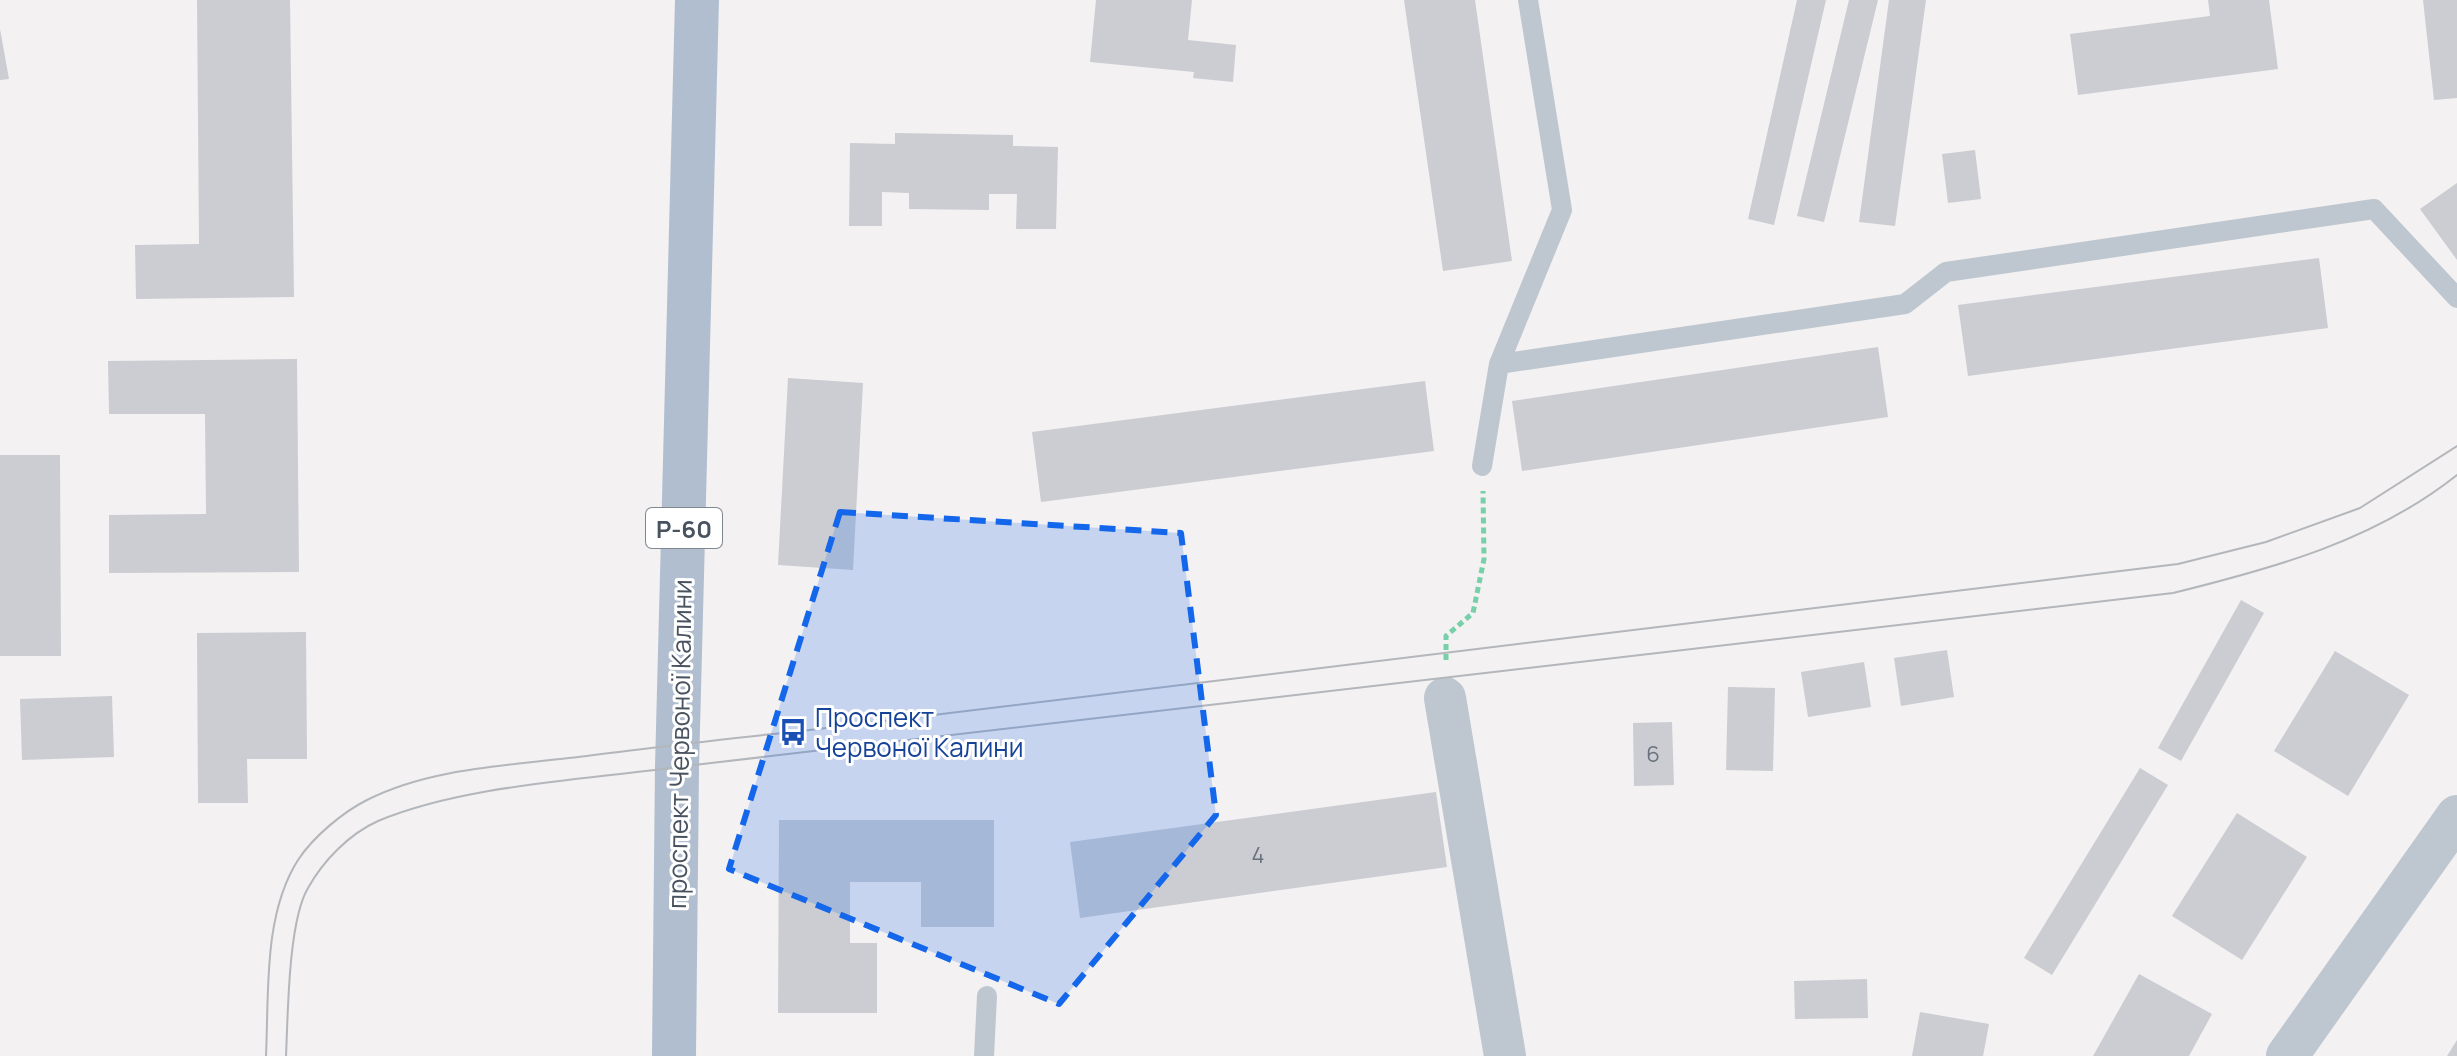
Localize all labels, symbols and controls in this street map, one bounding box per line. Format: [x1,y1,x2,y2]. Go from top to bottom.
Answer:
road number: Р-60 [646,508,722,548]
street label: проспект Червоної Калини [658,579,700,909]
place label: Проспект Червоної Калини [815,699,1024,765]
bus stop icon: Проспект Червоної Калини [778,717,808,747]
house number: 6 [1646,739,1660,769]
house number: 4 [1252,840,1264,870]

